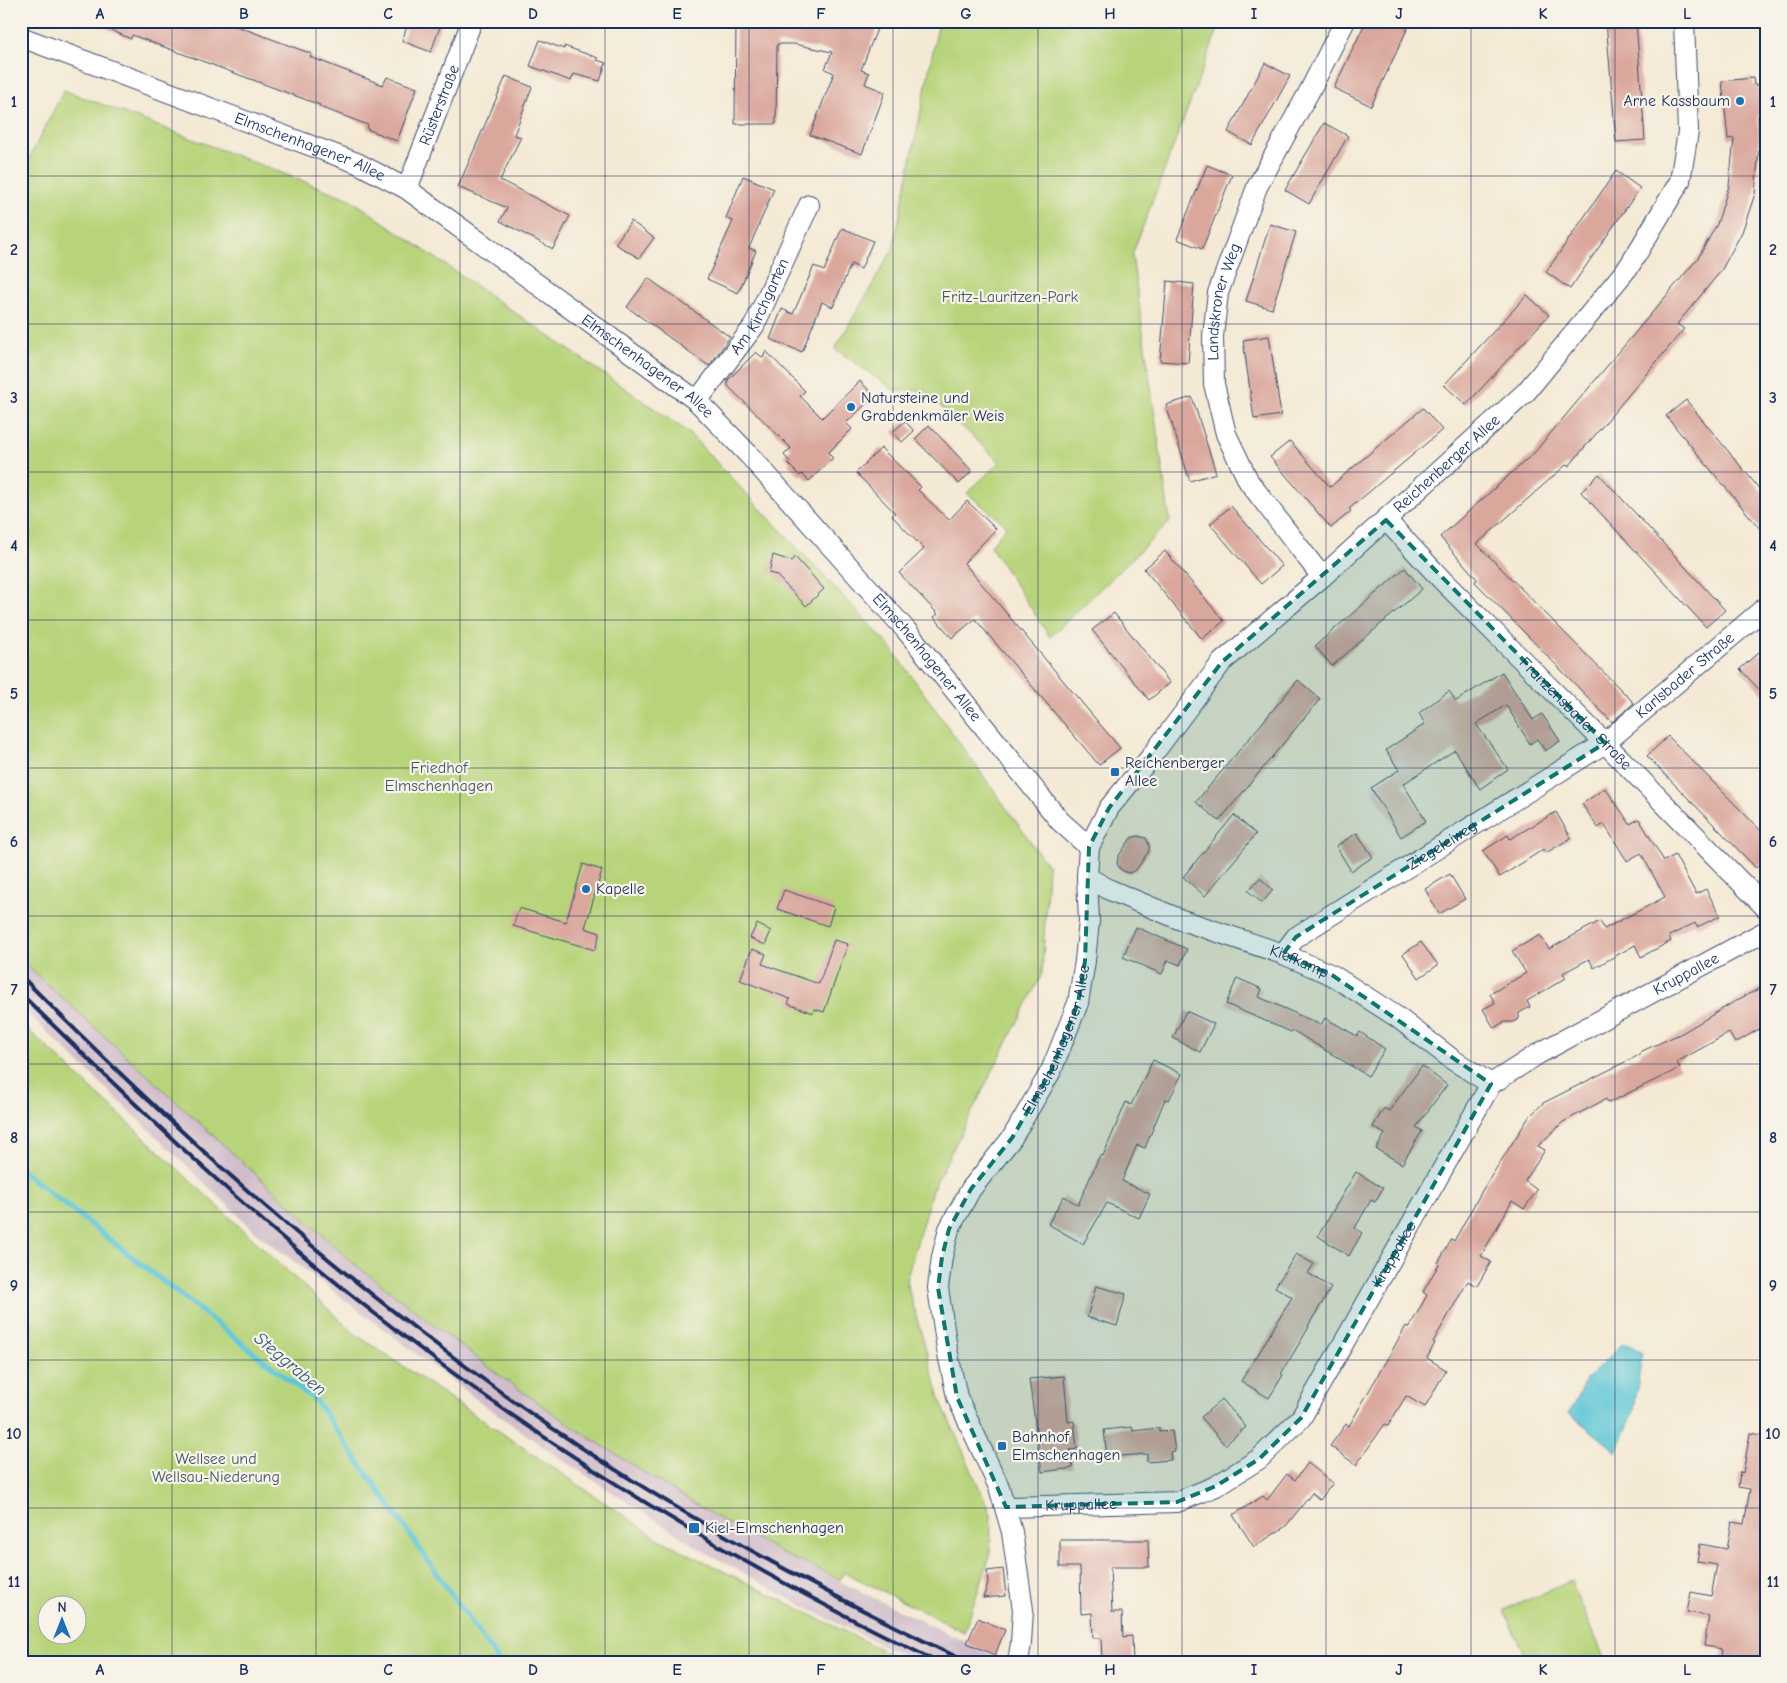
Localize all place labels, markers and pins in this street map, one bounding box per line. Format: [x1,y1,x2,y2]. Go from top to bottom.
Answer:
place label: Arne Kassbaum [1623,92,1730,110]
marker: Arne Kassbaum [1734,95,1746,107]
place label: Natursteine und Grabdenkmäler Weis [861,389,1005,425]
marker: Natursteine und Grabdenkmäler Weis [845,401,857,413]
place label: Reichenberger Allee [1125,754,1225,790]
marker: Reichenberger Allee [1109,766,1121,778]
place label: Kapelle [596,880,645,898]
marker: Kapelle [580,883,592,895]
place label: Bahnhof Elmschenhagen [1012,1428,1120,1464]
marker: Bahnhof Elmschenhagen [996,1440,1008,1452]
place label: Kiel-Elmschenhagen [705,1519,844,1537]
marker: Kiel-Elmschenhagen [687,1521,701,1535]

